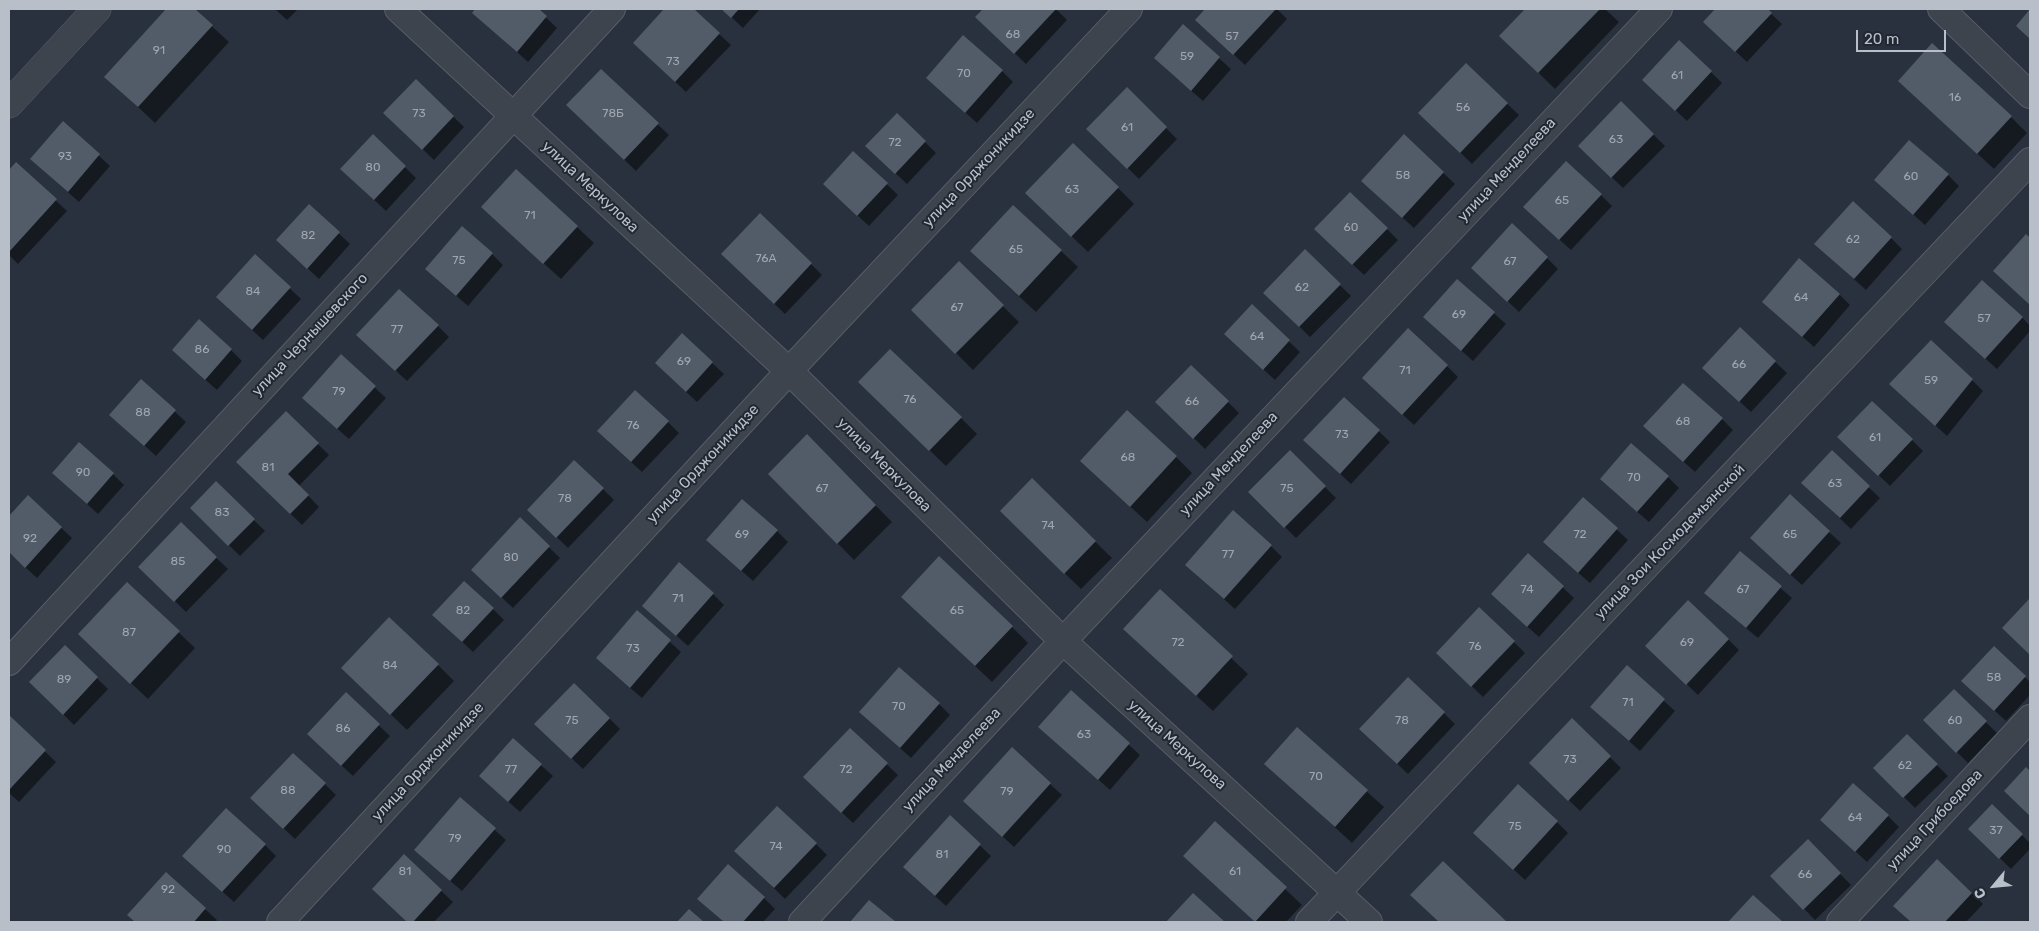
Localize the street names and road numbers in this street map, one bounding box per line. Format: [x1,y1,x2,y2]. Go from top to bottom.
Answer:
street label: улица Орджоникидзе [919,105,1039,231]
street label: улица Менделеева [1454,114,1560,226]
street label: улица Меркулова [538,137,642,237]
street label: улица Чернышевского [248,270,372,400]
street label: улица Орджоникидзе [643,401,763,527]
street label: улица Менделеева [1176,408,1282,520]
street label: улица Меркулова [833,414,935,516]
street label: улица Зои Космодемьянской [1591,461,1749,623]
street label: улица Меркулова [1124,696,1230,794]
street label: улица Орджоникидзе [368,699,488,825]
street label: улица Менделеева [899,704,1005,816]
street label: улица Грибоедова [1884,766,1986,874]

